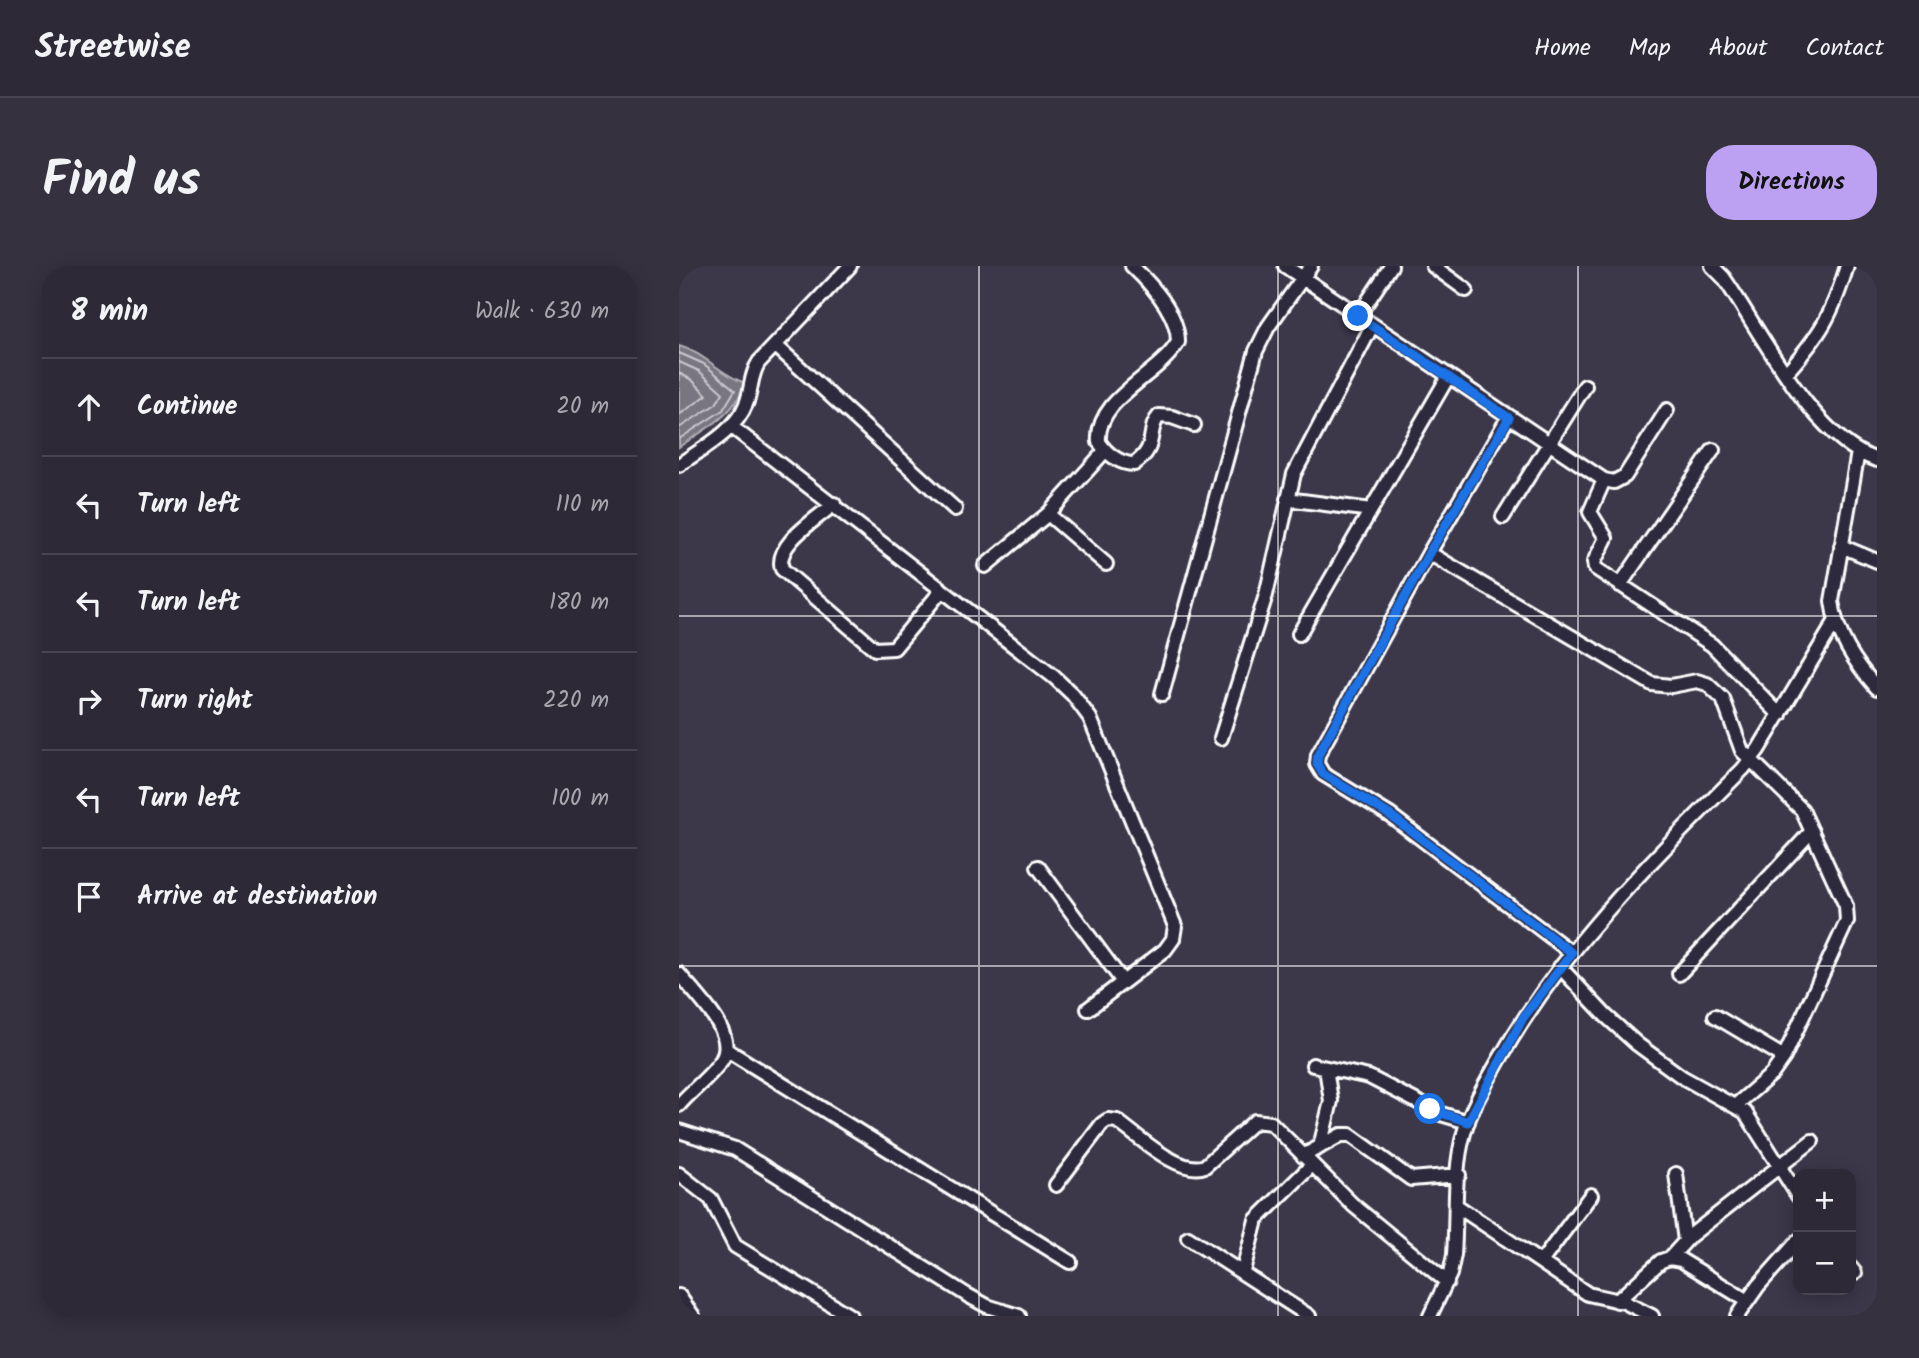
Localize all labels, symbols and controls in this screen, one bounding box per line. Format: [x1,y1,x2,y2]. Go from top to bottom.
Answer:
text: Streetwise [35,22,191,75]
text: Home [1534,29,1591,68]
text: Map [1629,29,1671,68]
text: About [1709,29,1767,68]
text: Contact [1805,29,1884,68]
text: Find us [42,143,200,221]
button: Directions [1706,145,1877,220]
text: 8 min [70,288,148,336]
text: Walk · 630 m [475,294,609,330]
route end [1342,300,1373,331]
text: Continue [137,386,238,428]
icon: ahead [70,388,108,426]
text: 20 m [557,389,609,425]
text: Turn left [137,484,240,526]
icon: left [70,486,108,524]
text: 110 m [556,487,609,523]
text: Turn left [137,582,240,624]
icon: left [70,584,108,622]
text: 180 m [549,585,609,621]
text: Turn right [137,680,253,722]
icon: right [70,682,108,720]
text: 220 m [543,683,609,719]
text: Turn left [137,778,240,820]
icon: left [70,780,108,818]
text: 100 m [551,781,609,817]
text: Arrive at destination [137,876,377,918]
icon: arrive [70,878,108,916]
route start [1414,1093,1445,1124]
map controls [1793,1169,1856,1295]
button: + [1793,1169,1856,1232]
button: − [1793,1232,1856,1295]

